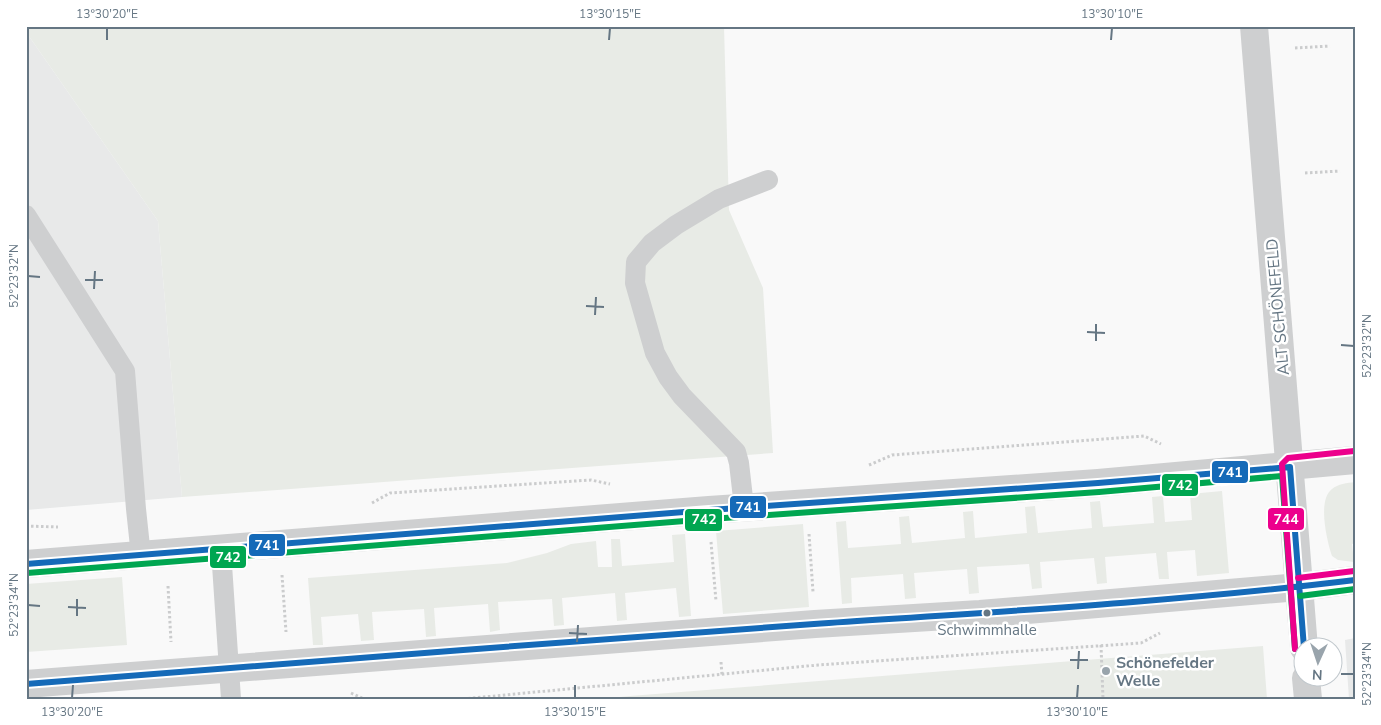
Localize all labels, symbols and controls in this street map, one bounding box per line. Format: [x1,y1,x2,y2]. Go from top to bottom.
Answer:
text: 13°30'20"E [76,6,138,22]
text: 13°30'15"E [579,6,641,22]
text: 13°30'10"E [1081,6,1143,22]
street label: ALT SCHÖNEFELD [1261,238,1295,376]
text: 52°23'32"N [6,244,22,308]
text: 52°23'32"N [1359,314,1375,378]
line badge: 741 [1211,460,1249,484]
text: 741 [1217,463,1243,482]
line badge: 742 [1161,473,1199,497]
text: 742 [1167,476,1193,495]
line badge: 741 [729,495,767,519]
text: 741 [735,498,761,517]
line badge: 744 [1267,507,1305,531]
line badge: 742 [684,508,723,532]
text: 742 [691,510,717,529]
text: 744 [1273,510,1299,529]
line badge: 741 [248,533,286,557]
text: 741 [254,536,280,555]
line badge: 742 [209,545,247,569]
text: 742 [215,548,241,567]
text: 52°23'34"N [6,573,22,637]
marker: Schwimmhalle [982,608,992,618]
place label: Schwimmhalle [937,620,1037,640]
north arrow [1294,638,1344,688]
text: 52°23'34"N [1359,642,1375,706]
place label: Schönefelder Welle [1116,652,1215,692]
marker: Schönefelder Welle [1100,665,1112,677]
text: N [1312,665,1323,684]
text: 13°30'20"E [41,704,103,720]
text: 13°30'15"E [544,704,606,720]
text: 13°30'10"E [1046,704,1108,720]

